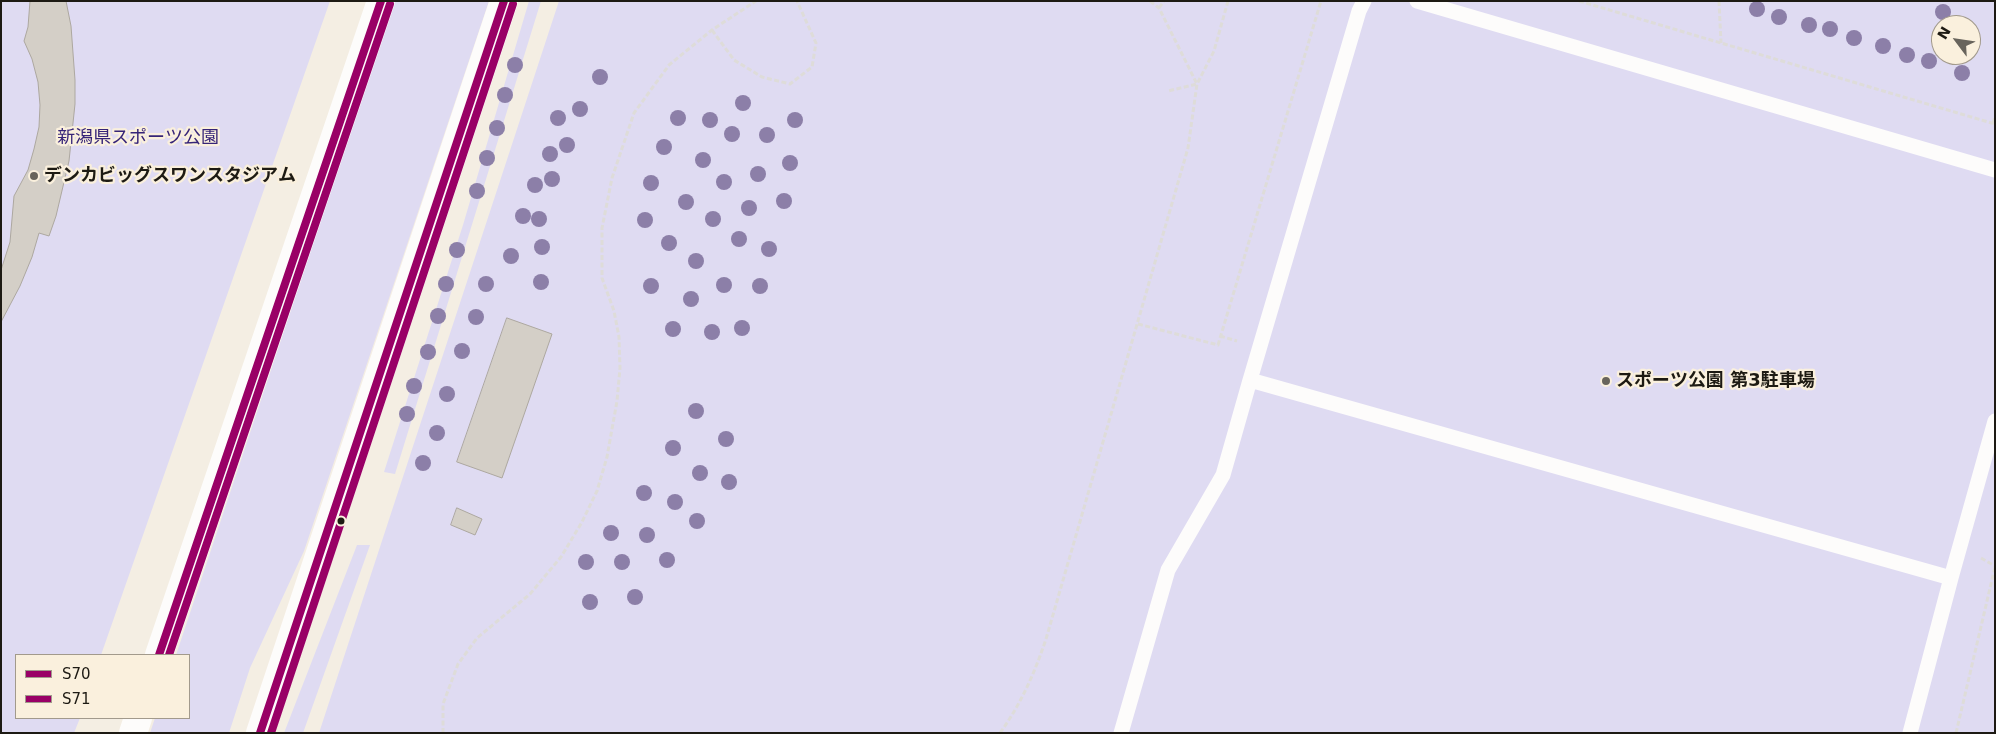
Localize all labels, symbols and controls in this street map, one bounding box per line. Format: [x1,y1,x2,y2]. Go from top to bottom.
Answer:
north arrow [1931,15,1981,65]
text: N [1934,24,1954,42]
park label: 新潟県スポーツ公園 [57,127,219,149]
place label: デンカビッグスワンスタジアム [44,165,296,187]
marker: デンカビッグスワンスタジアム [28,170,40,182]
place label: スポーツ公園 第3駐車場 [1616,370,1815,392]
marker: スポーツ公園 第3駐車場 [1600,375,1612,387]
unlabelled marker [336,516,346,526]
legend [15,654,190,719]
text: S70 [62,665,91,683]
text: S71 [62,690,91,708]

